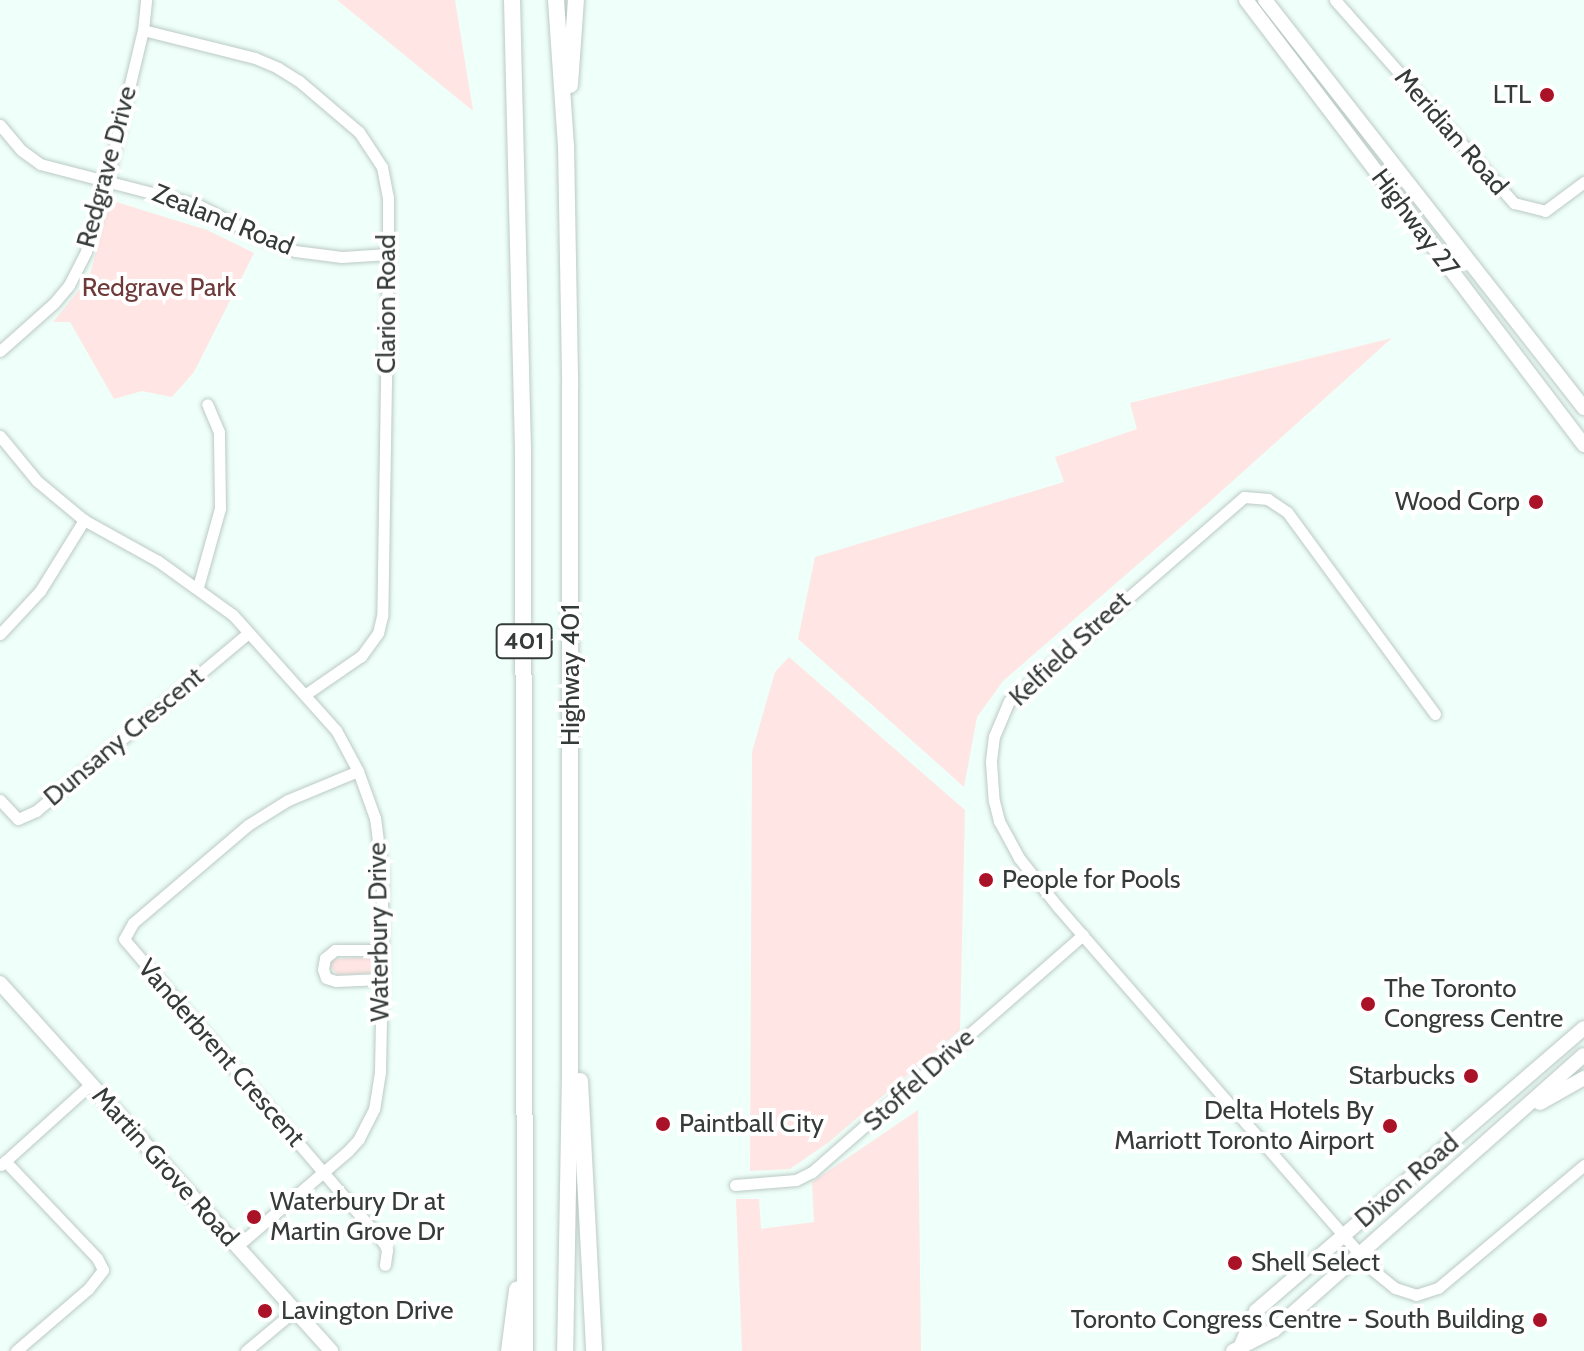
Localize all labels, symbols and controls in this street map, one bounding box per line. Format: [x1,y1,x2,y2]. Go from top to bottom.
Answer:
street label: Meridian Road [1388,63,1514,201]
place label: LTL [1493,79,1531,111]
street label: Redgrave Drive [70,83,144,251]
marker: LTL [1538,86,1556,104]
street label: Highway 27 [1364,163,1466,283]
street label: Zealand Road [148,178,298,262]
street label: Clarion Road [371,234,403,374]
park label: Redgrave Park [82,272,236,304]
place label: Wood Corp [1395,486,1520,518]
marker: Wood Corp [1527,493,1545,511]
street label: Kelfield Street [1003,585,1137,713]
street label: Highway 401 [555,604,587,746]
road number: 401 [494,621,554,661]
street label: Dunsany Crescent [38,661,210,813]
street label: Waterbury Drive [362,842,396,1022]
place label: People for Pools [1002,864,1181,896]
marker: People for Pools [977,871,995,889]
street label: Vanderbrent Crescent [131,953,311,1153]
place label: The Toronto Congress Centre [1384,973,1563,1034]
marker: The Toronto Congress Centre [1359,995,1377,1013]
street label: Stoffel Drive [857,1022,981,1138]
place label: Starbucks [1348,1060,1455,1092]
marker: Starbucks [1462,1067,1480,1085]
street label: Martin Grove Road [85,1081,245,1253]
place label: Delta Hotels By Marriott Toronto Airport [1114,1095,1374,1156]
place label: Paintball City [679,1108,824,1140]
marker: Paintball City [654,1115,672,1133]
marker: Delta Hotels By Marriott Toronto Airport [1381,1117,1399,1135]
street label: Dixon Road [1349,1128,1465,1234]
place label: Waterbury Dr at Martin Grove Dr [270,1186,445,1248]
marker: Waterbury Dr at Martin Grove Dr [245,1208,263,1226]
place label: Shell Select [1251,1247,1380,1279]
marker: Shell Select [1226,1254,1244,1272]
place label: Lavington Drive [281,1295,453,1327]
marker: Lavington Drive [256,1302,274,1320]
place label: Toronto Congress Centre - South Building [1071,1304,1524,1336]
marker: Toronto Congress Centre - South Building [1531,1311,1549,1329]

